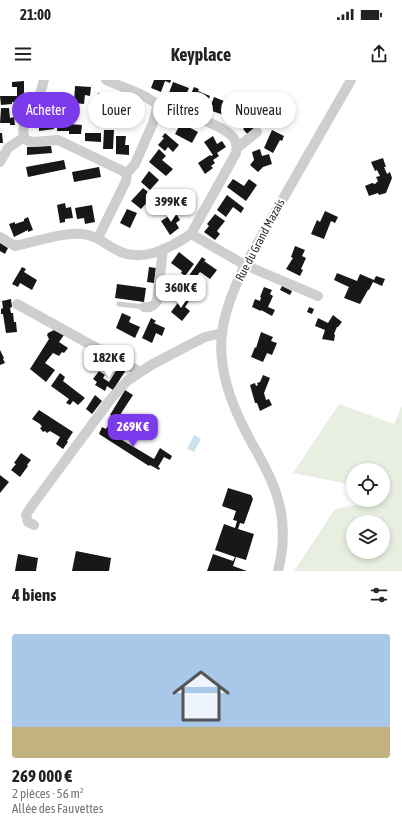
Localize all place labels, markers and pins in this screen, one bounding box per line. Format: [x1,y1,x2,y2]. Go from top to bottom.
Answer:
pin: 399K € [138,189,204,223]
pin: 360K € [148,275,214,309]
pin: 182K € [76,345,142,379]
pin: 269K € [100,414,166,448]

